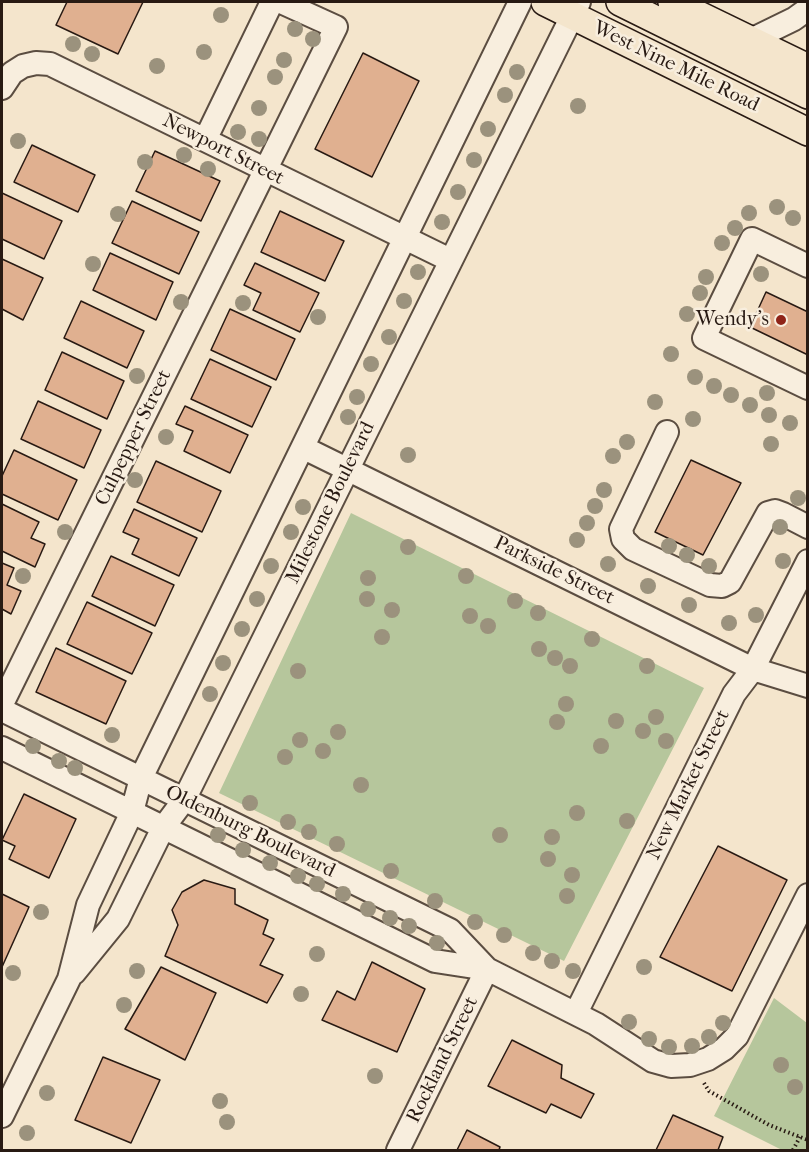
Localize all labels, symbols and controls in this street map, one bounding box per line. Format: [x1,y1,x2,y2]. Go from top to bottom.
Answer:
street label: West Nine Mile Road [589,16,763,118]
street label: Newport Street [158,109,288,191]
place label: Wendy's [696,308,769,332]
marker: Wendy's [774,313,788,327]
street label: Culpepper Street [91,366,177,510]
street label: Milestone Boulevard [281,418,381,588]
street label: Parkside Street [490,532,618,610]
street label: New Market Street [642,706,736,864]
street label: Oldenburg Boulevard [161,780,339,884]
street label: Rockland Street [402,993,484,1127]

